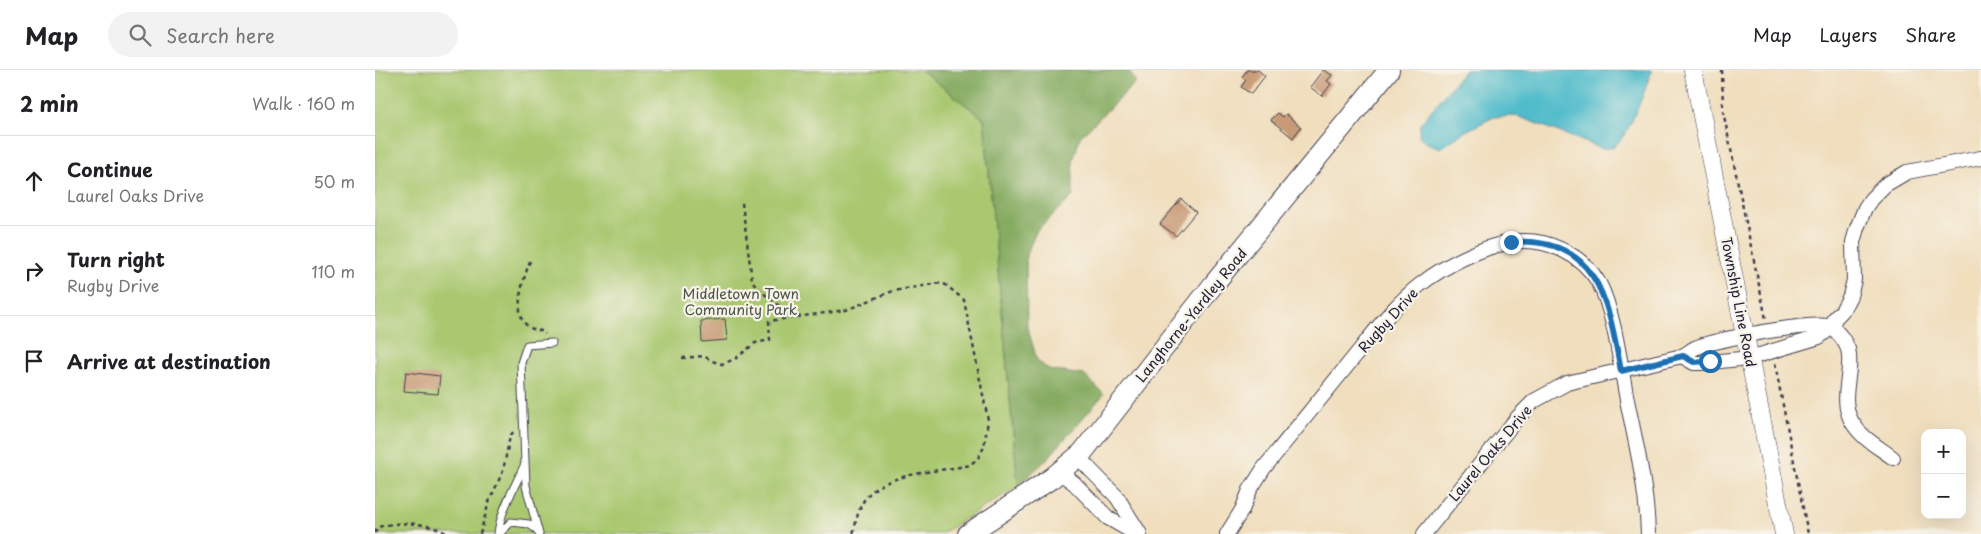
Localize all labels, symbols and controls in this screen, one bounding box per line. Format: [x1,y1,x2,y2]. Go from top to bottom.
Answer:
search box [108,12,458,57]
text: Map [25,17,78,53]
icon: search [126,21,154,49]
text: Search here [166,21,275,49]
text: Map [1753,21,1792,48]
text: Layers [1820,21,1877,48]
text: Share [1905,21,1956,48]
text: 2 min [20,87,79,119]
text: Walk · 160 m [252,91,355,115]
text: Continue [67,155,153,183]
icon: ahead [20,167,48,195]
text: 50 m [314,169,355,193]
text: Laurel Oaks Drive [67,183,204,207]
route end [1500,231,1523,254]
street label: Township Line Road [1716,235,1762,369]
street label: Langhorne-Yardley Road [1130,243,1252,387]
text: Turn right [67,245,165,273]
icon: right [20,257,48,285]
text: 110 m [312,259,355,283]
text: Rugby Drive [67,273,159,297]
park label: Middletown Town Community Park [683,283,799,320]
street label: Rugby Drive [1353,283,1423,357]
icon: arrive [20,347,48,375]
text: Arrive at destination [67,347,271,375]
route start [1699,350,1722,373]
street label: Laurel Oaks Drive [1443,400,1537,506]
map controls [1921,429,1966,519]
button: + [1921,429,1966,474]
button: − [1921,474,1966,519]

